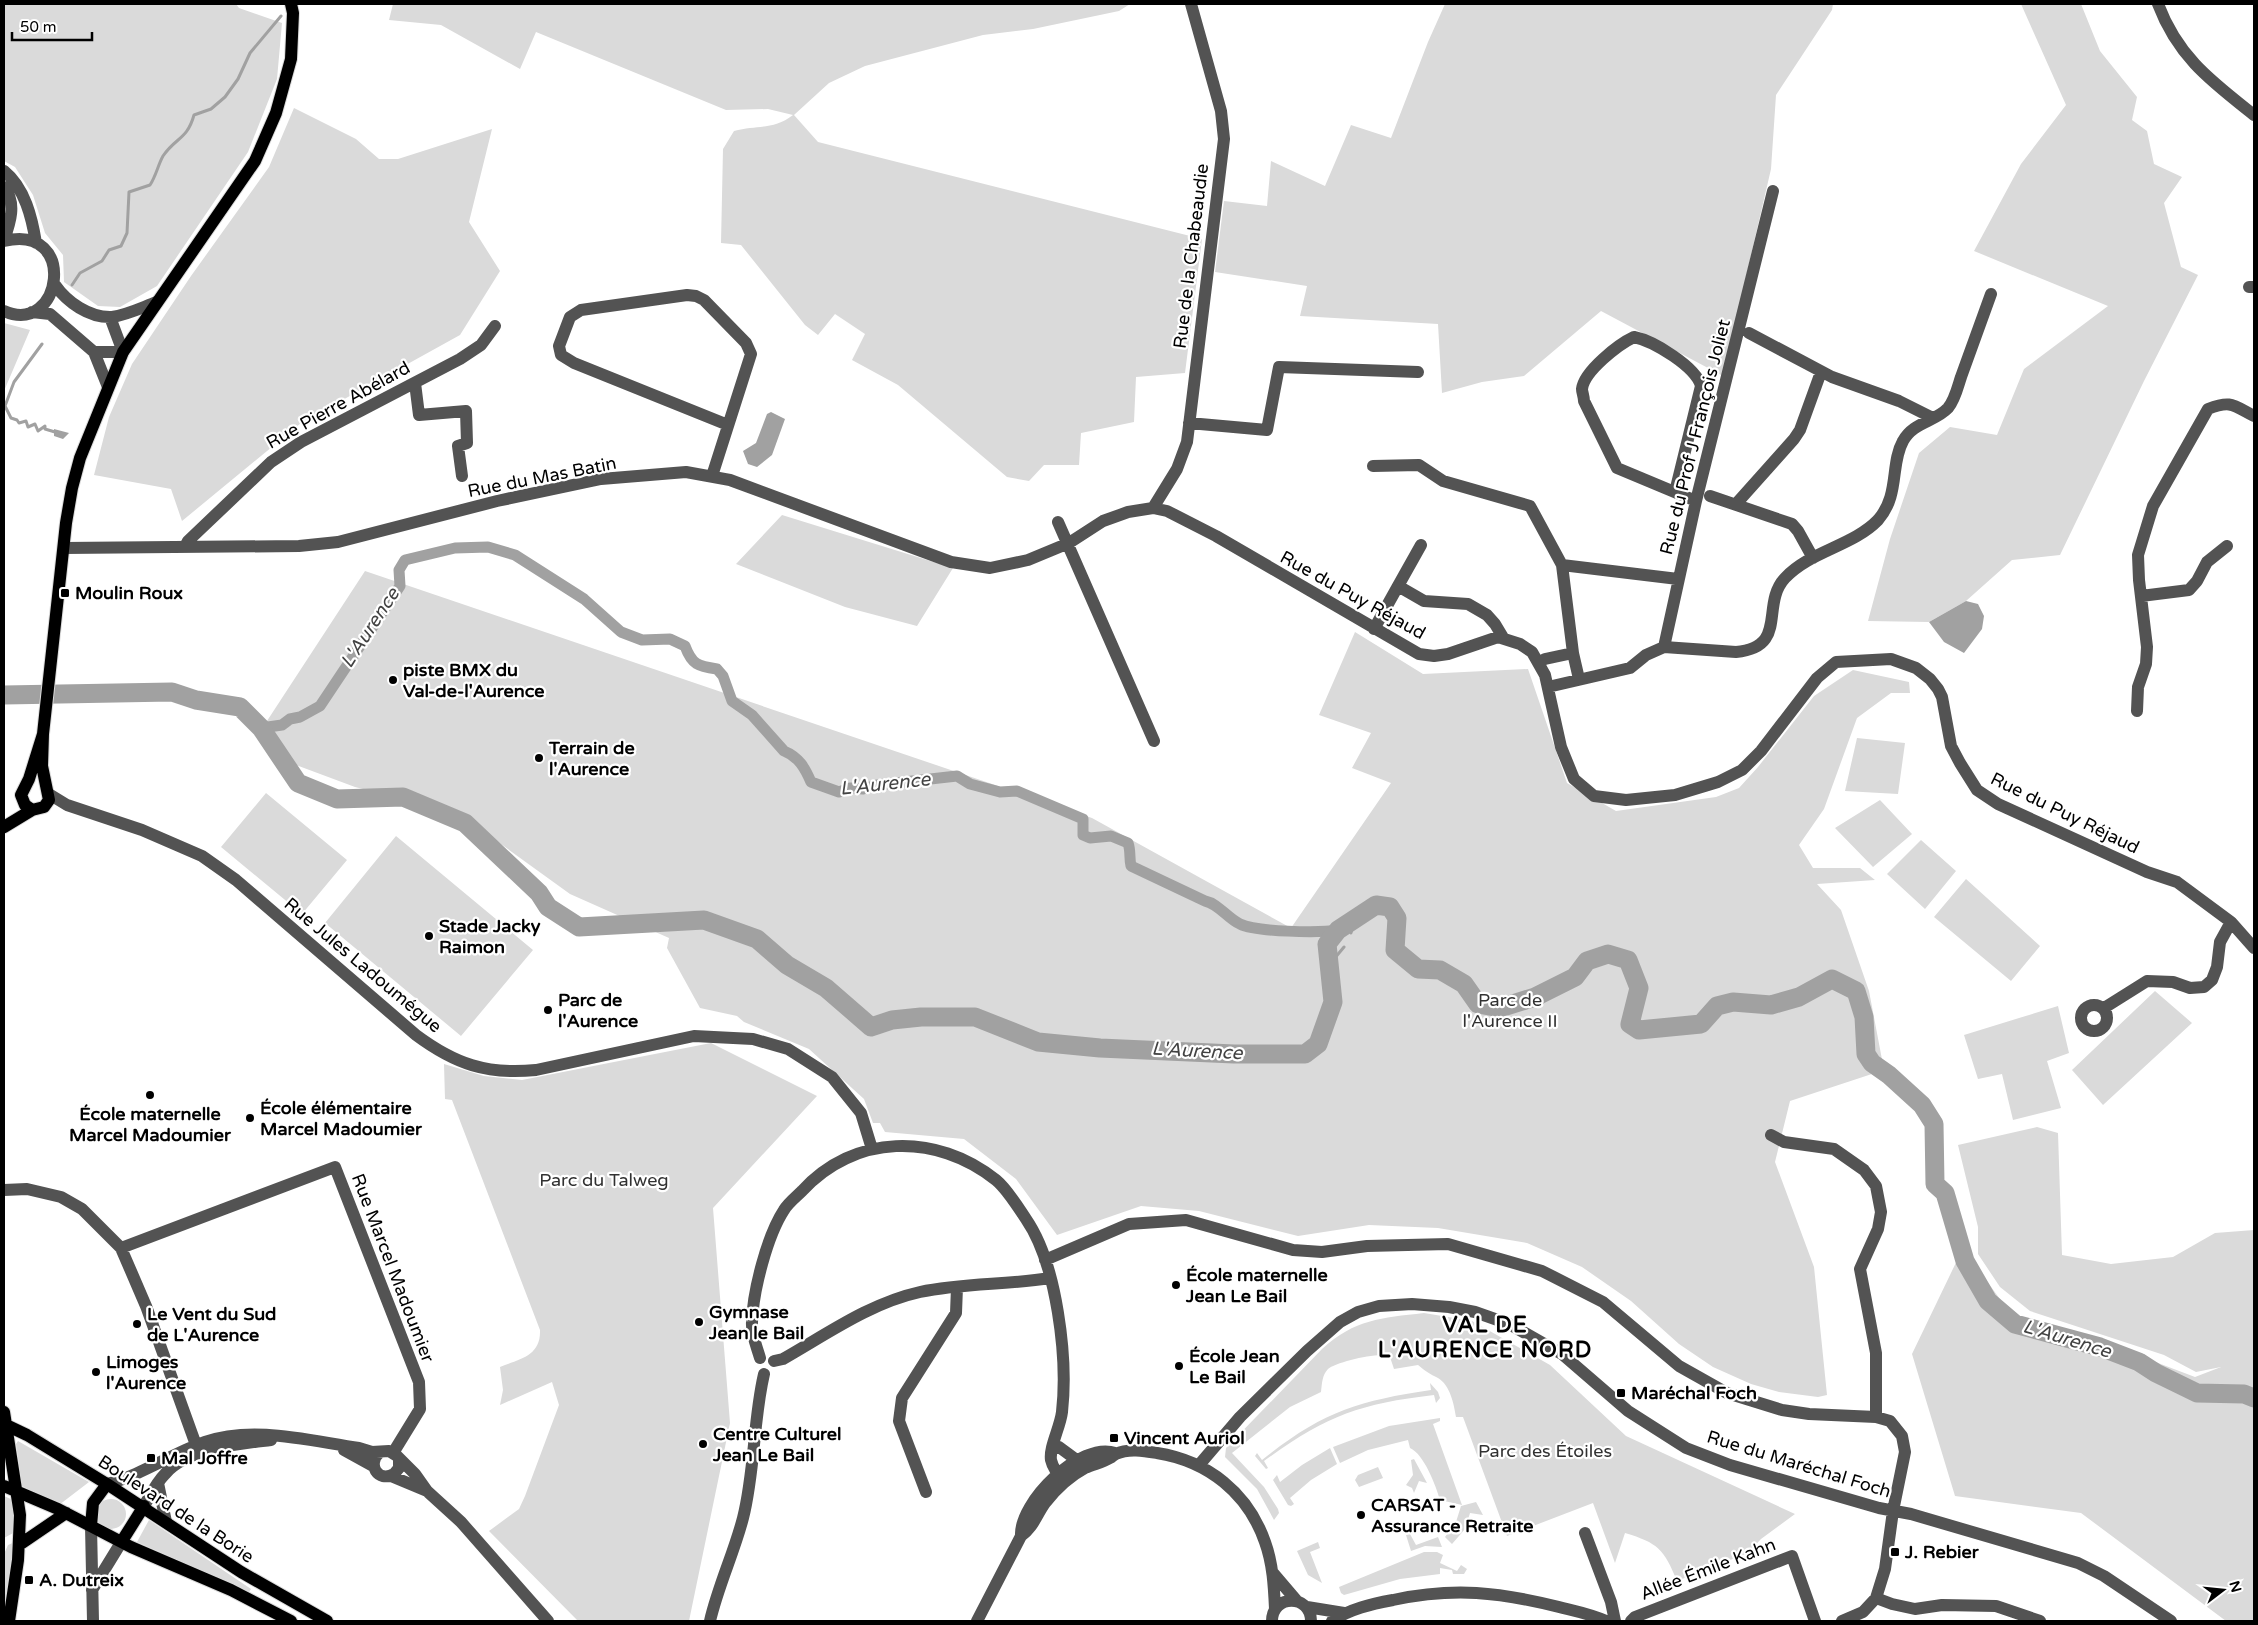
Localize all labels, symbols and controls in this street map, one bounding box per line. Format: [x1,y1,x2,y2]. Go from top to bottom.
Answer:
scale bar [12,10,92,42]
text: 50 m [20,18,57,36]
street label: Rue de la Chabeaudie [1169,162,1213,350]
street label: Rue du Prof J François Joliet [1655,317,1735,557]
street label: Rue Pierre Abélard [262,356,414,454]
street label: Rue du Mas Batin [466,452,618,502]
street label: Rue du Puy Réjaud [1276,546,1430,644]
place label: Moulin Roux [75,582,183,604]
water label: L'Aurence [336,583,405,672]
marker: Moulin Roux [59,587,71,599]
place label: piste BMX du Val-de-l'Aurence [403,659,544,702]
marker: piste BMX du Val-de-l'Aurence [387,674,399,686]
place label: Terrain de l'Aurence [548,737,635,780]
marker: Terrain de l'Aurence [533,752,545,764]
street label: Rue du Puy Réjaud [1987,767,2143,859]
water label: L'Aurence [839,768,933,800]
street label: Rue Jules Ladoumégue [280,893,446,1037]
place label: Stade Jacky Raimon [439,915,541,958]
marker: Stade Jacky Raimon [423,930,435,942]
place label: Parc de l'Aurence [558,989,638,1032]
park label: Parc de l'Aurence II [1462,989,1558,1032]
marker: Parc de l'Aurence [542,1004,554,1016]
water label: L'Aurence [1151,1038,1244,1064]
marker: École maternelle Marcel Madoumier [144,1089,156,1101]
place label: École élémentaire Marcel Madoumier [260,1097,423,1140]
place label: École maternelle Marcel Madoumier [69,1103,232,1146]
marker: École élémentaire Marcel Madoumier [244,1112,256,1124]
park label: Parc du Talweg [539,1169,669,1191]
street label: Rue Marcel Madoumier [347,1170,439,1366]
place label: École maternelle Jean Le Bail [1185,1264,1328,1307]
marker: École maternelle Jean Le Bail [1170,1279,1182,1291]
place label: Gymnase Jean le Bail [708,1301,804,1344]
place label: Le Vent du Sud de L'Aurence [147,1303,276,1346]
district label: VAL DE L'AURENCE NORD [1378,1312,1592,1363]
water label: L'Aurence [2020,1315,2115,1363]
marker: Gymnase Jean le Bail [693,1316,705,1328]
marker: Le Vent du Sud de L'Aurence [131,1318,143,1330]
place label: École Jean Le Bail [1189,1345,1280,1388]
place label: Limoges l'Aurence [106,1351,186,1394]
marker: École Jean Le Bail [1173,1360,1185,1372]
marker: Limoges l'Aurence [90,1366,102,1378]
place label: Maréchal Foch [1631,1382,1757,1404]
marker: Maréchal Foch [1615,1387,1627,1399]
place label: Centre Culturel Jean Le Bail [712,1423,841,1466]
street label: Rue du Maréchal Foch [1704,1425,1894,1503]
place label: Vincent Auriol [1124,1427,1245,1449]
marker: Vincent Auriol [1108,1432,1120,1444]
marker: Centre Culturel Jean Le Bail [697,1438,709,1450]
park label: Parc des Étoiles [1478,1440,1612,1462]
place label: Mal Joffre [161,1447,248,1469]
street label: Boulevard de la Borie [94,1450,258,1568]
marker: Mal Joffre [145,1452,157,1464]
place label: CARSAT - Assurance Retraite [1371,1494,1533,1537]
marker: CARSAT - Assurance Retraite [1355,1509,1367,1521]
street label: Allée Émile Kahn [1637,1533,1779,1605]
place label: J. Rebier [1904,1541,1980,1563]
marker: J. Rebier [1889,1546,1901,1558]
north arrow [2198,1565,2248,1615]
place label: A. Dutreix [39,1569,124,1591]
marker: A. Dutreix [23,1574,35,1586]
text: N [2225,1579,2245,1594]

